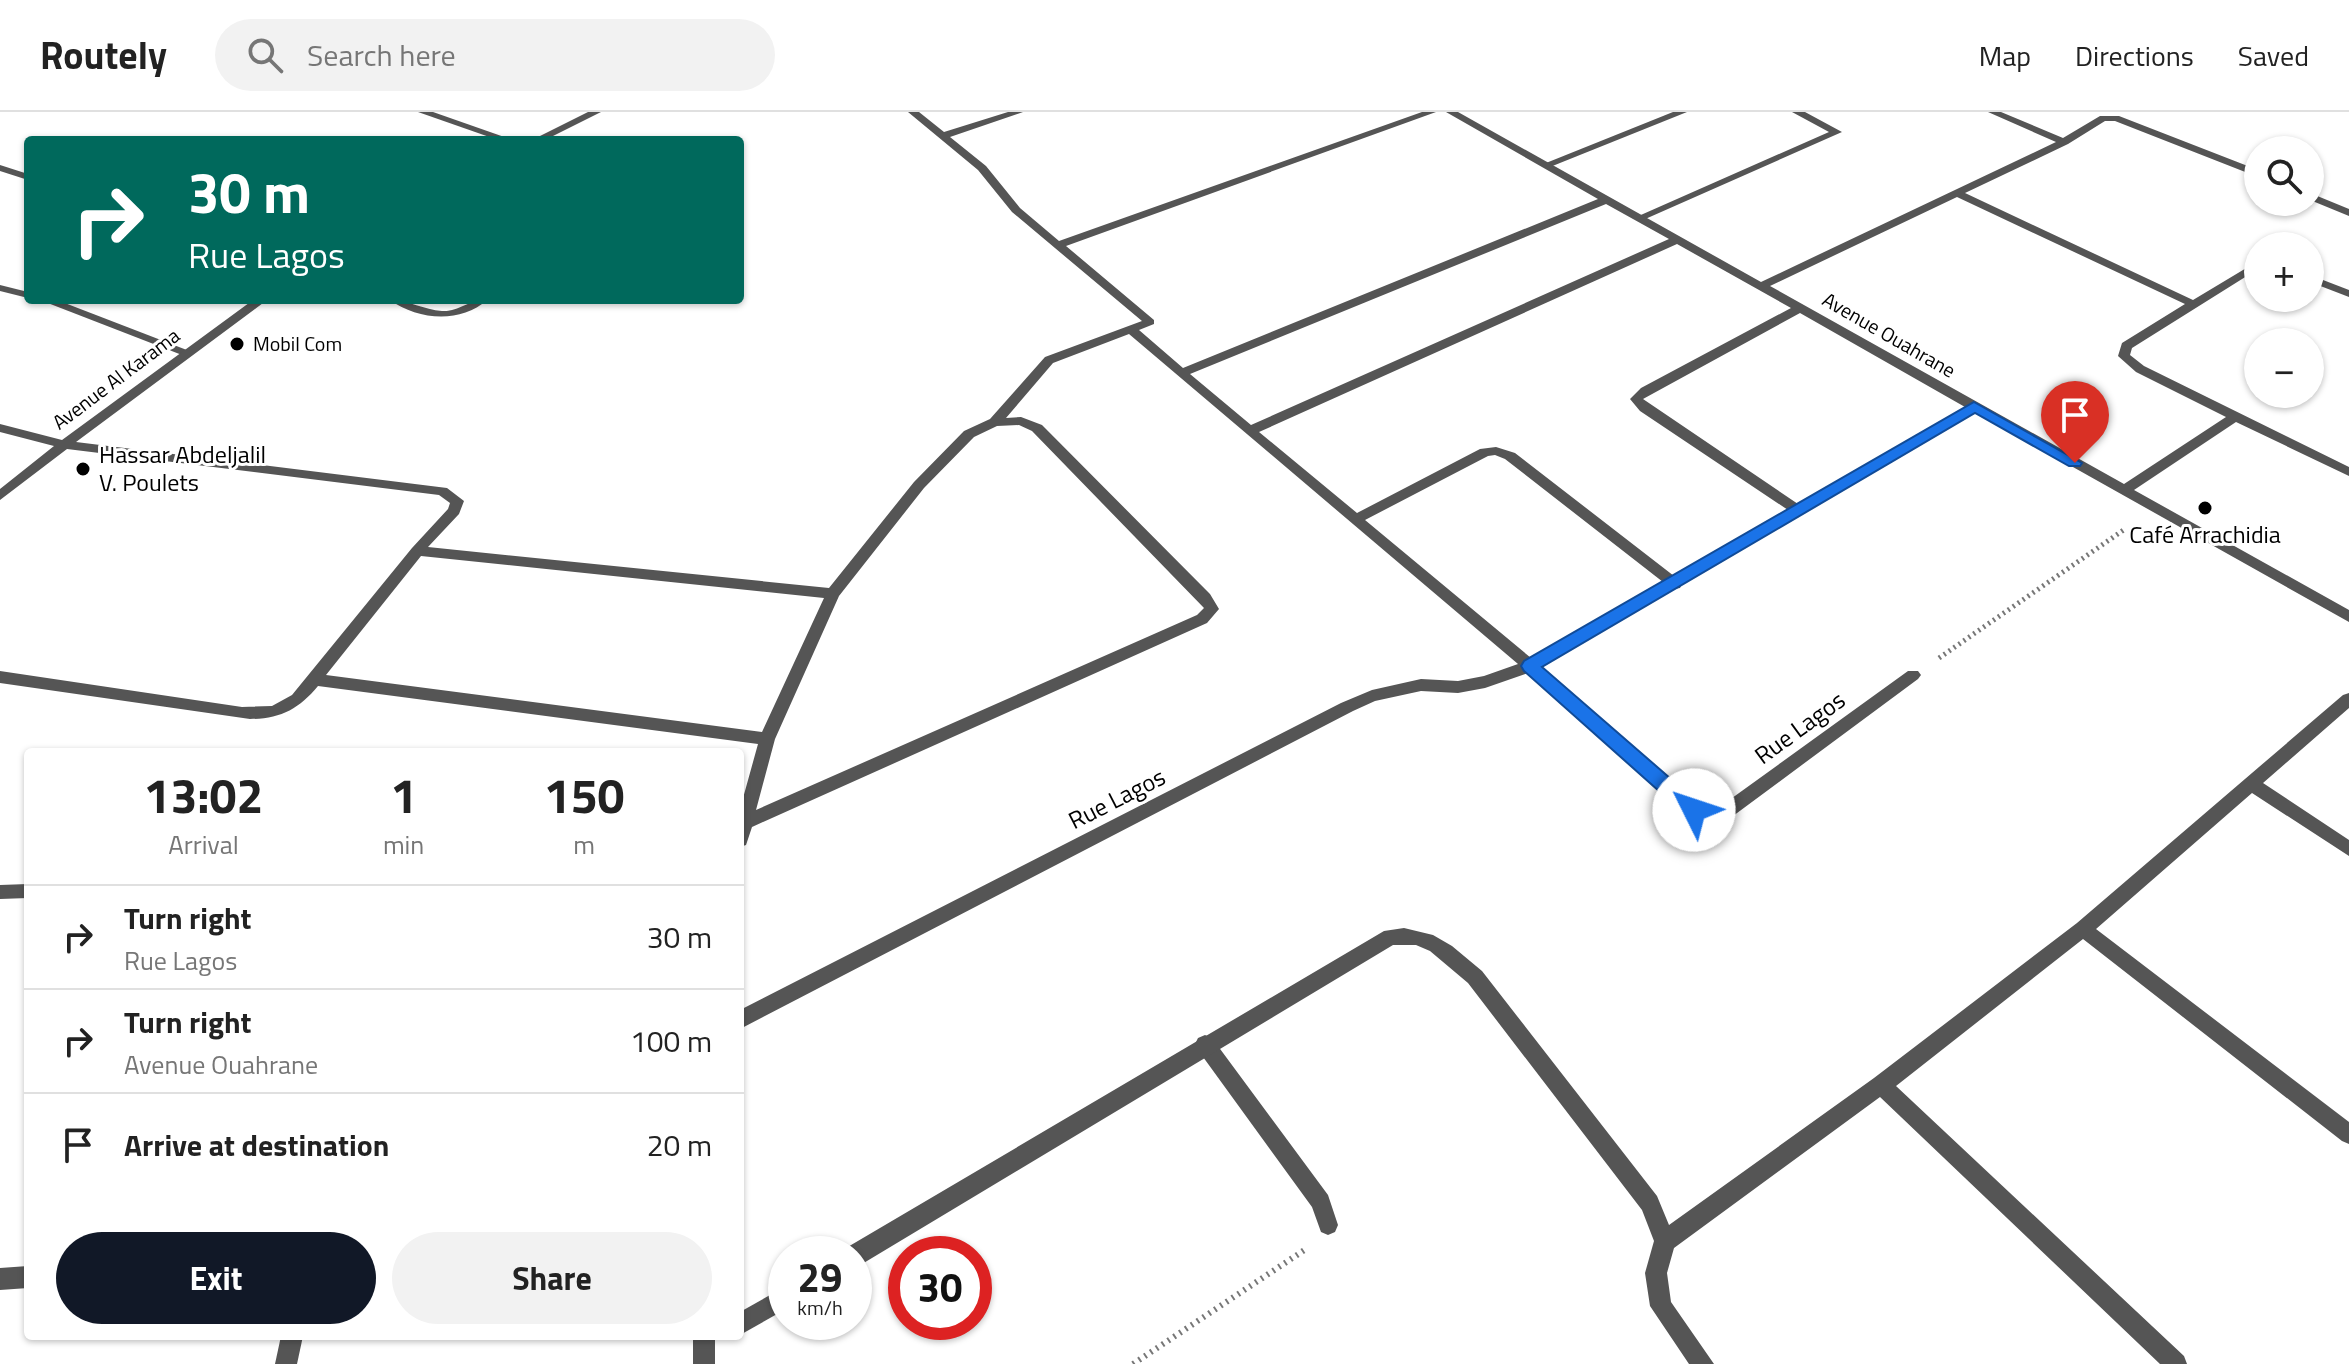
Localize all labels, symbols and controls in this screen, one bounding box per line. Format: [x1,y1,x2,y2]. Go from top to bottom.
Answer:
search box [215,19,775,91]
text: Routely [40,26,167,84]
text: Search here [307,32,456,78]
icon: search [243,33,287,77]
text: Map [1979,34,2031,77]
text: Directions [2075,34,2194,77]
text: Saved [2238,34,2309,77]
map controls [2244,136,2324,408]
button: search [2244,136,2324,216]
text: 30 m [188,150,310,235]
icon: right [56,168,160,272]
text: Rue Lagos [188,227,345,282]
button: + [2244,232,2324,312]
street label: Avenue Ouahrane [1817,284,1962,385]
street label: Avenue Al Karama [45,320,186,437]
place label: Mobil Com [253,328,342,359]
button: − [2244,328,2324,408]
marker: Mobil Com [228,335,246,353]
pin [2041,381,2109,463]
icon: arrive [2053,393,2097,437]
place label: Hassar Abdeljalil V. Poulets [99,436,266,500]
marker: Hassar Abdeljalil V. Poulets [74,460,92,478]
marker: Café Arrachidia [2196,499,2214,517]
place label: Café Arrachidia [2129,516,2281,552]
street label: Rue Lagos [1747,682,1852,772]
street label: Rue Lagos [1062,758,1171,838]
text: 13:02 [144,759,263,832]
text: 1 [390,759,417,832]
text: 150 [544,759,624,832]
position arrow [1652,768,1736,852]
text: Arrival [168,825,239,864]
text: min [383,825,424,864]
text: m [573,825,595,864]
text: Turn right [124,895,252,941]
text: 30 m [647,914,712,960]
icon: right [56,915,100,959]
text: Rue Lagos [124,941,237,980]
text: Turn right [124,999,252,1045]
text: 100 m [630,1018,712,1064]
icon: right [56,1019,100,1063]
text: Avenue Ouahrane [124,1045,318,1084]
text: Arrive at destination [124,1122,389,1168]
text: 20 m [647,1122,712,1168]
icon: arrive [56,1123,100,1167]
button: Exit [56,1232,376,1324]
button: Share [392,1232,712,1324]
speed limit sign: 30 [888,1236,992,1340]
text: 29 [798,1247,842,1308]
text: km/h [797,1292,843,1323]

